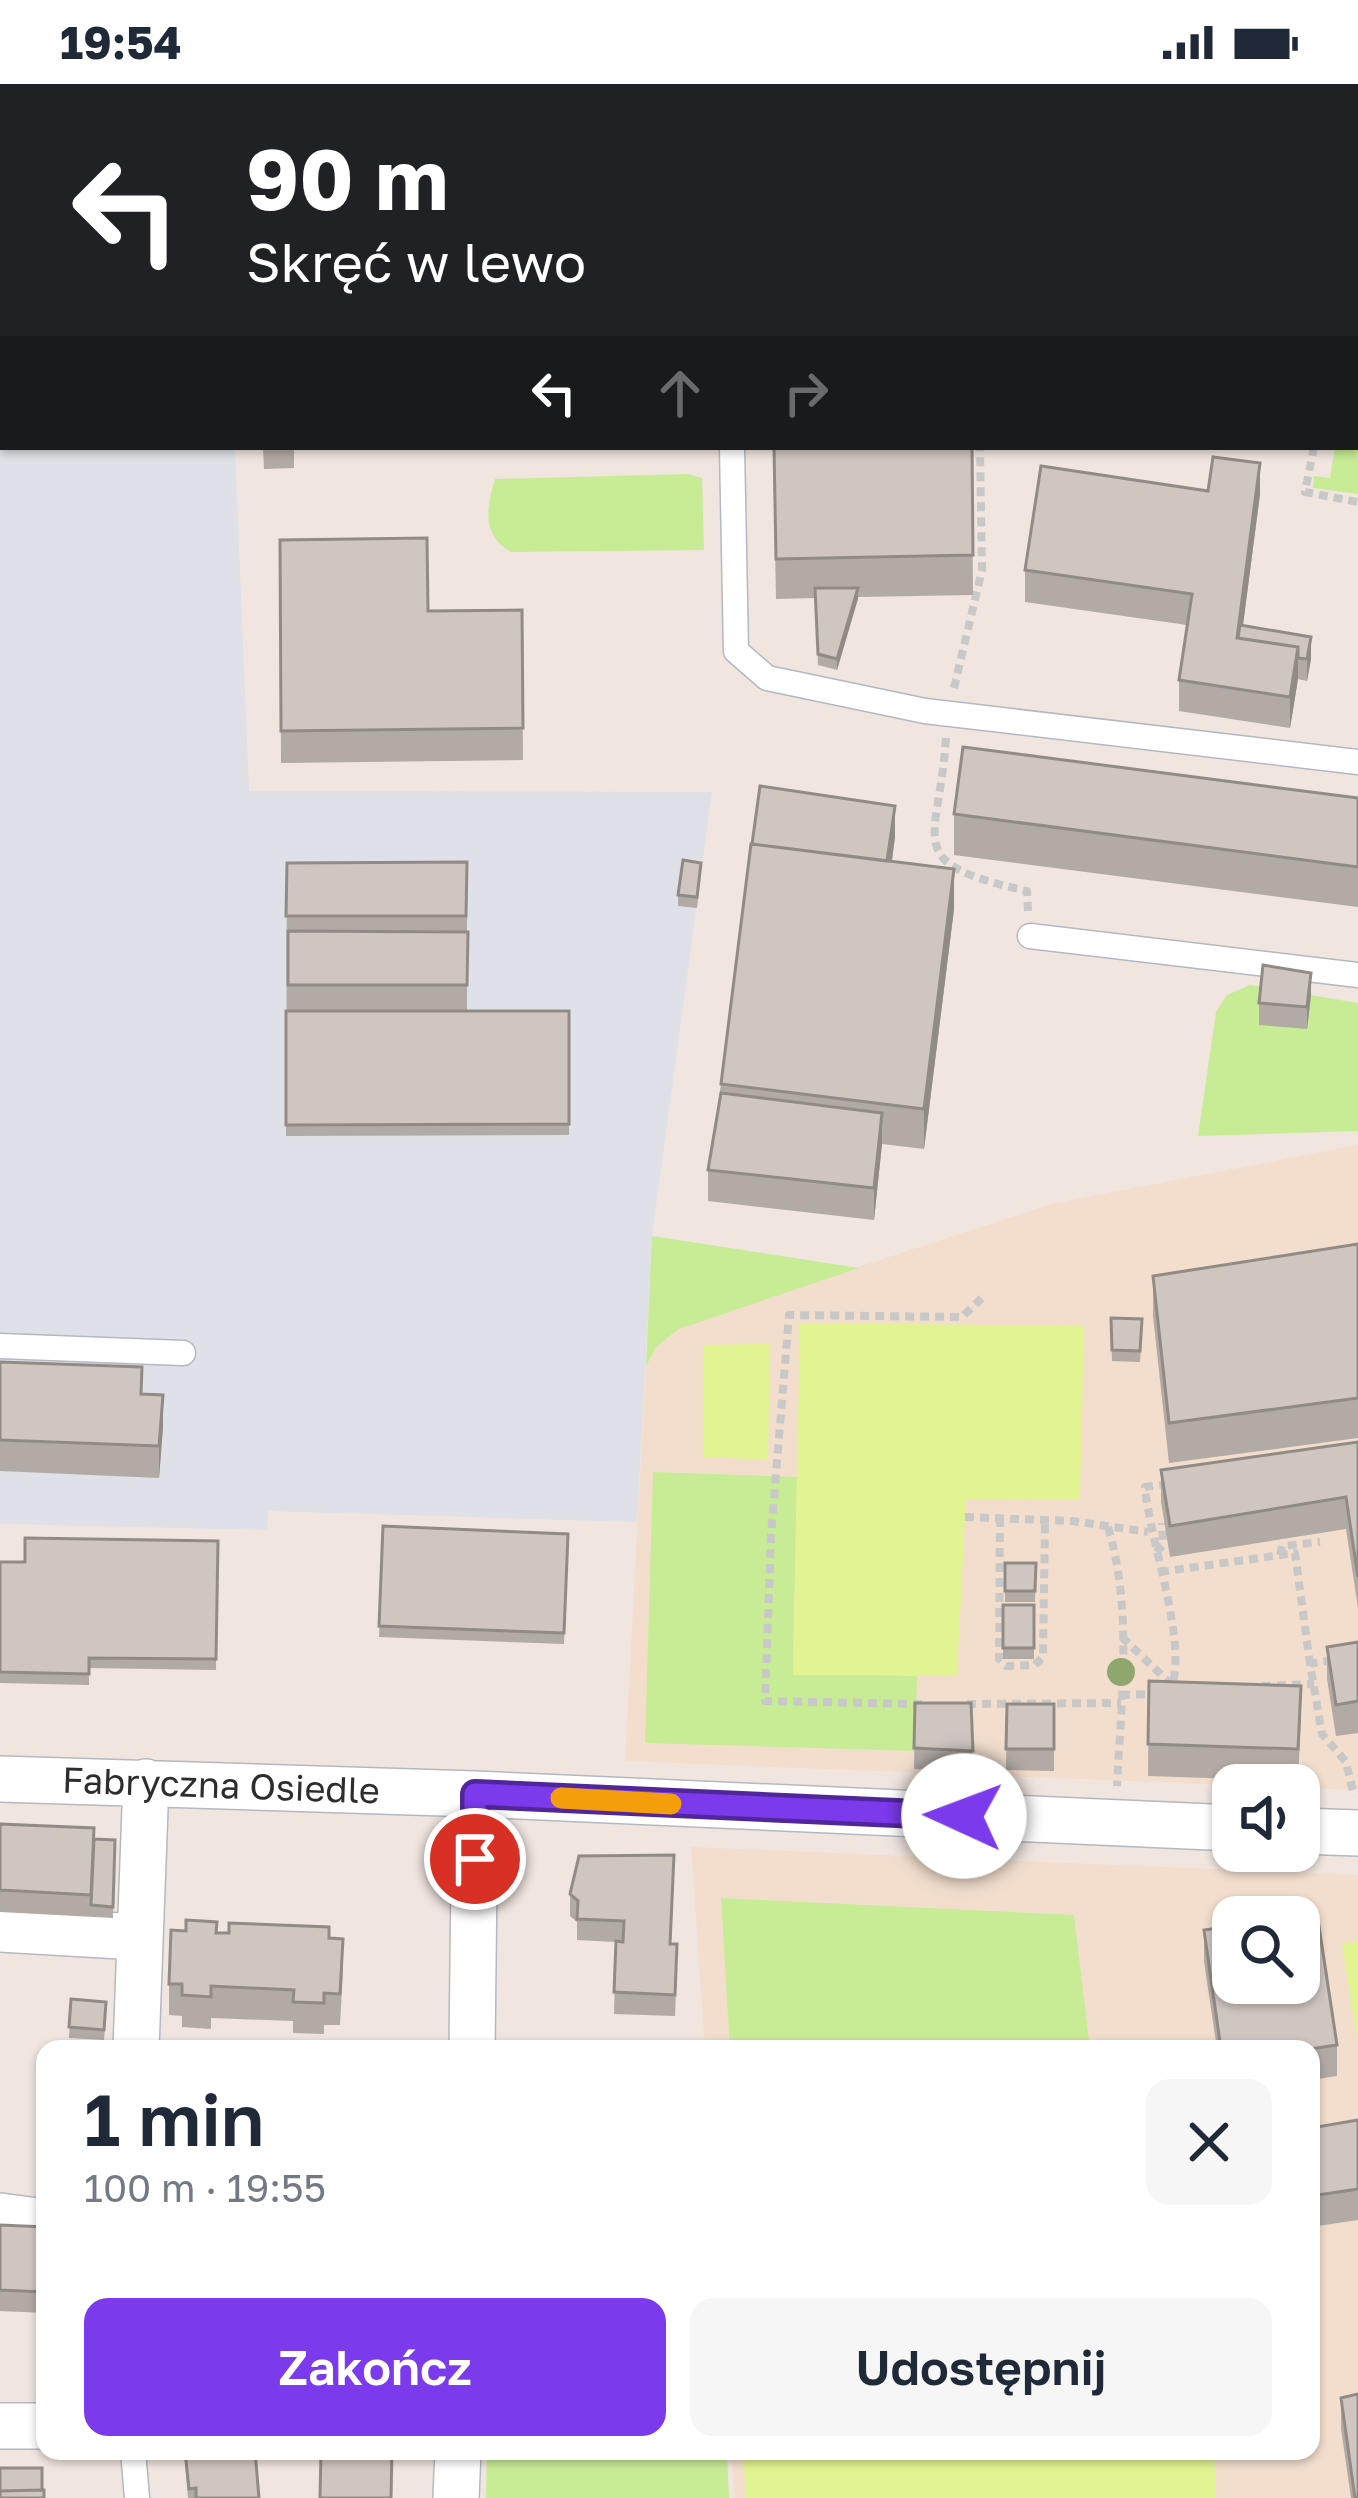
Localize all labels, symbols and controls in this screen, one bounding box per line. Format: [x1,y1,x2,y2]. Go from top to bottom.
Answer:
text: 19:54 [60,15,182,69]
text: 90 m [246,128,448,228]
icon: left [48,132,204,288]
text: Skręć w lewo [246,229,586,294]
icon: left [521,360,587,426]
icon: ahead [647,360,713,426]
icon: right [773,360,839,426]
position arrow [901,1753,1027,1879]
street label: Fabryczna Osiedle [62,1757,380,1812]
map controls [1212,1764,1320,2004]
button: sound [1212,1764,1320,1872]
pin [424,1808,526,1910]
icon: arrive [442,1826,508,1892]
button: search [1212,1896,1320,2004]
text: 1 min [84,2075,264,2162]
button: close [1146,2079,1272,2205]
text: 100 m · 19:55 [84,2164,326,2211]
button: Zakończ [84,2298,666,2436]
button: Udostępnij [690,2298,1272,2436]

